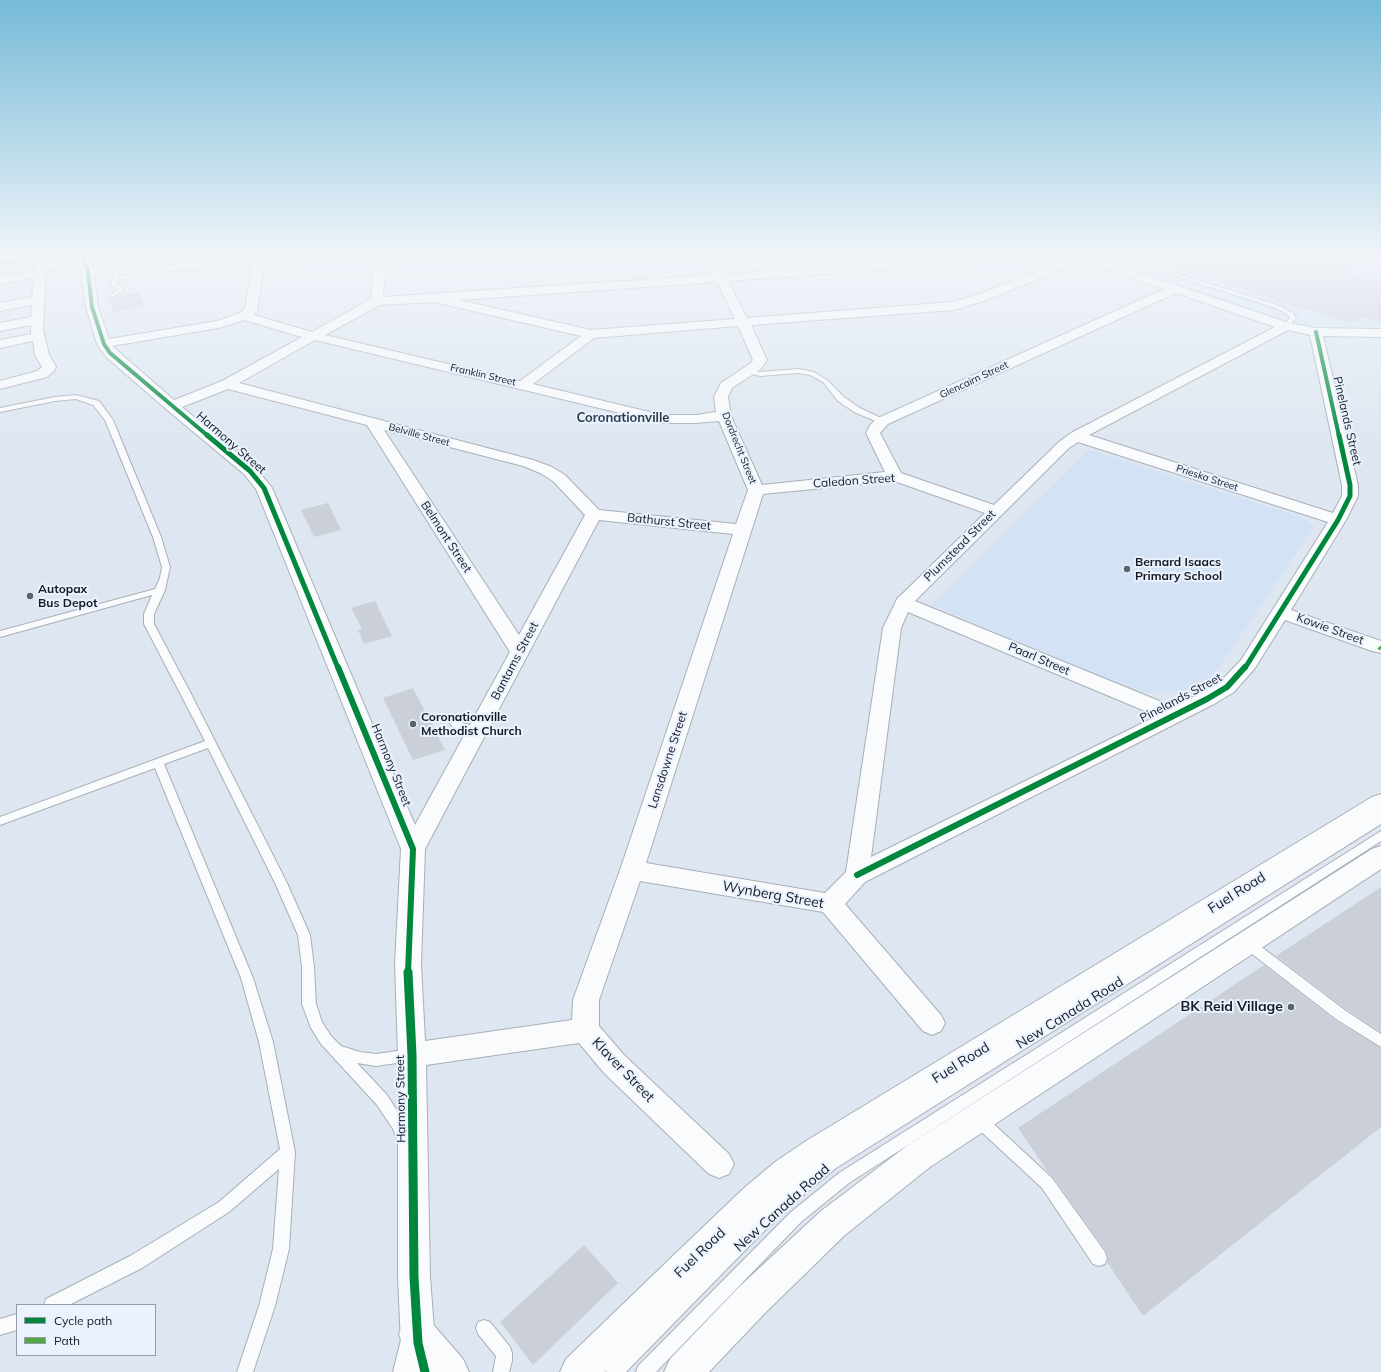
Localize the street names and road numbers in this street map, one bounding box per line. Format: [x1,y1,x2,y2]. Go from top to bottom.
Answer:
street label: Glencairn Street [938,359,1010,401]
street label: Franklin Street [449,362,517,388]
street label: Pinelands Street [1330,375,1364,467]
street label: Harmony Street [193,409,269,477]
street label: Dordrecht Street [719,410,759,486]
street label: Belville Street [387,421,451,449]
street label: Prieska Street [1175,462,1239,494]
street label: Caledon Street [813,471,895,491]
street label: Belmont Street [418,498,474,576]
street label: Plumstead Street [921,507,999,585]
street label: Bathurst Street [626,510,712,534]
street label: Kowie Street [1294,610,1366,648]
street label: Bantams Street [488,619,542,703]
street label: Paarl Street [1006,640,1072,678]
street label: Pinelands Street [1138,670,1224,726]
street label: Lansdowne Street [646,710,690,810]
street label: Harmony Street [368,722,414,808]
street label: Fuel Road [1205,869,1269,917]
street label: Wynberg Street [721,878,825,912]
street label: New Canada Road [1013,973,1127,1053]
street label: Klaver Street [588,1034,658,1106]
street label: Fuel Road [929,1039,993,1087]
street label: Harmony Street [393,1055,409,1143]
street label: New Canada Road [731,1161,833,1255]
street label: Fuel Road [671,1224,729,1282]

